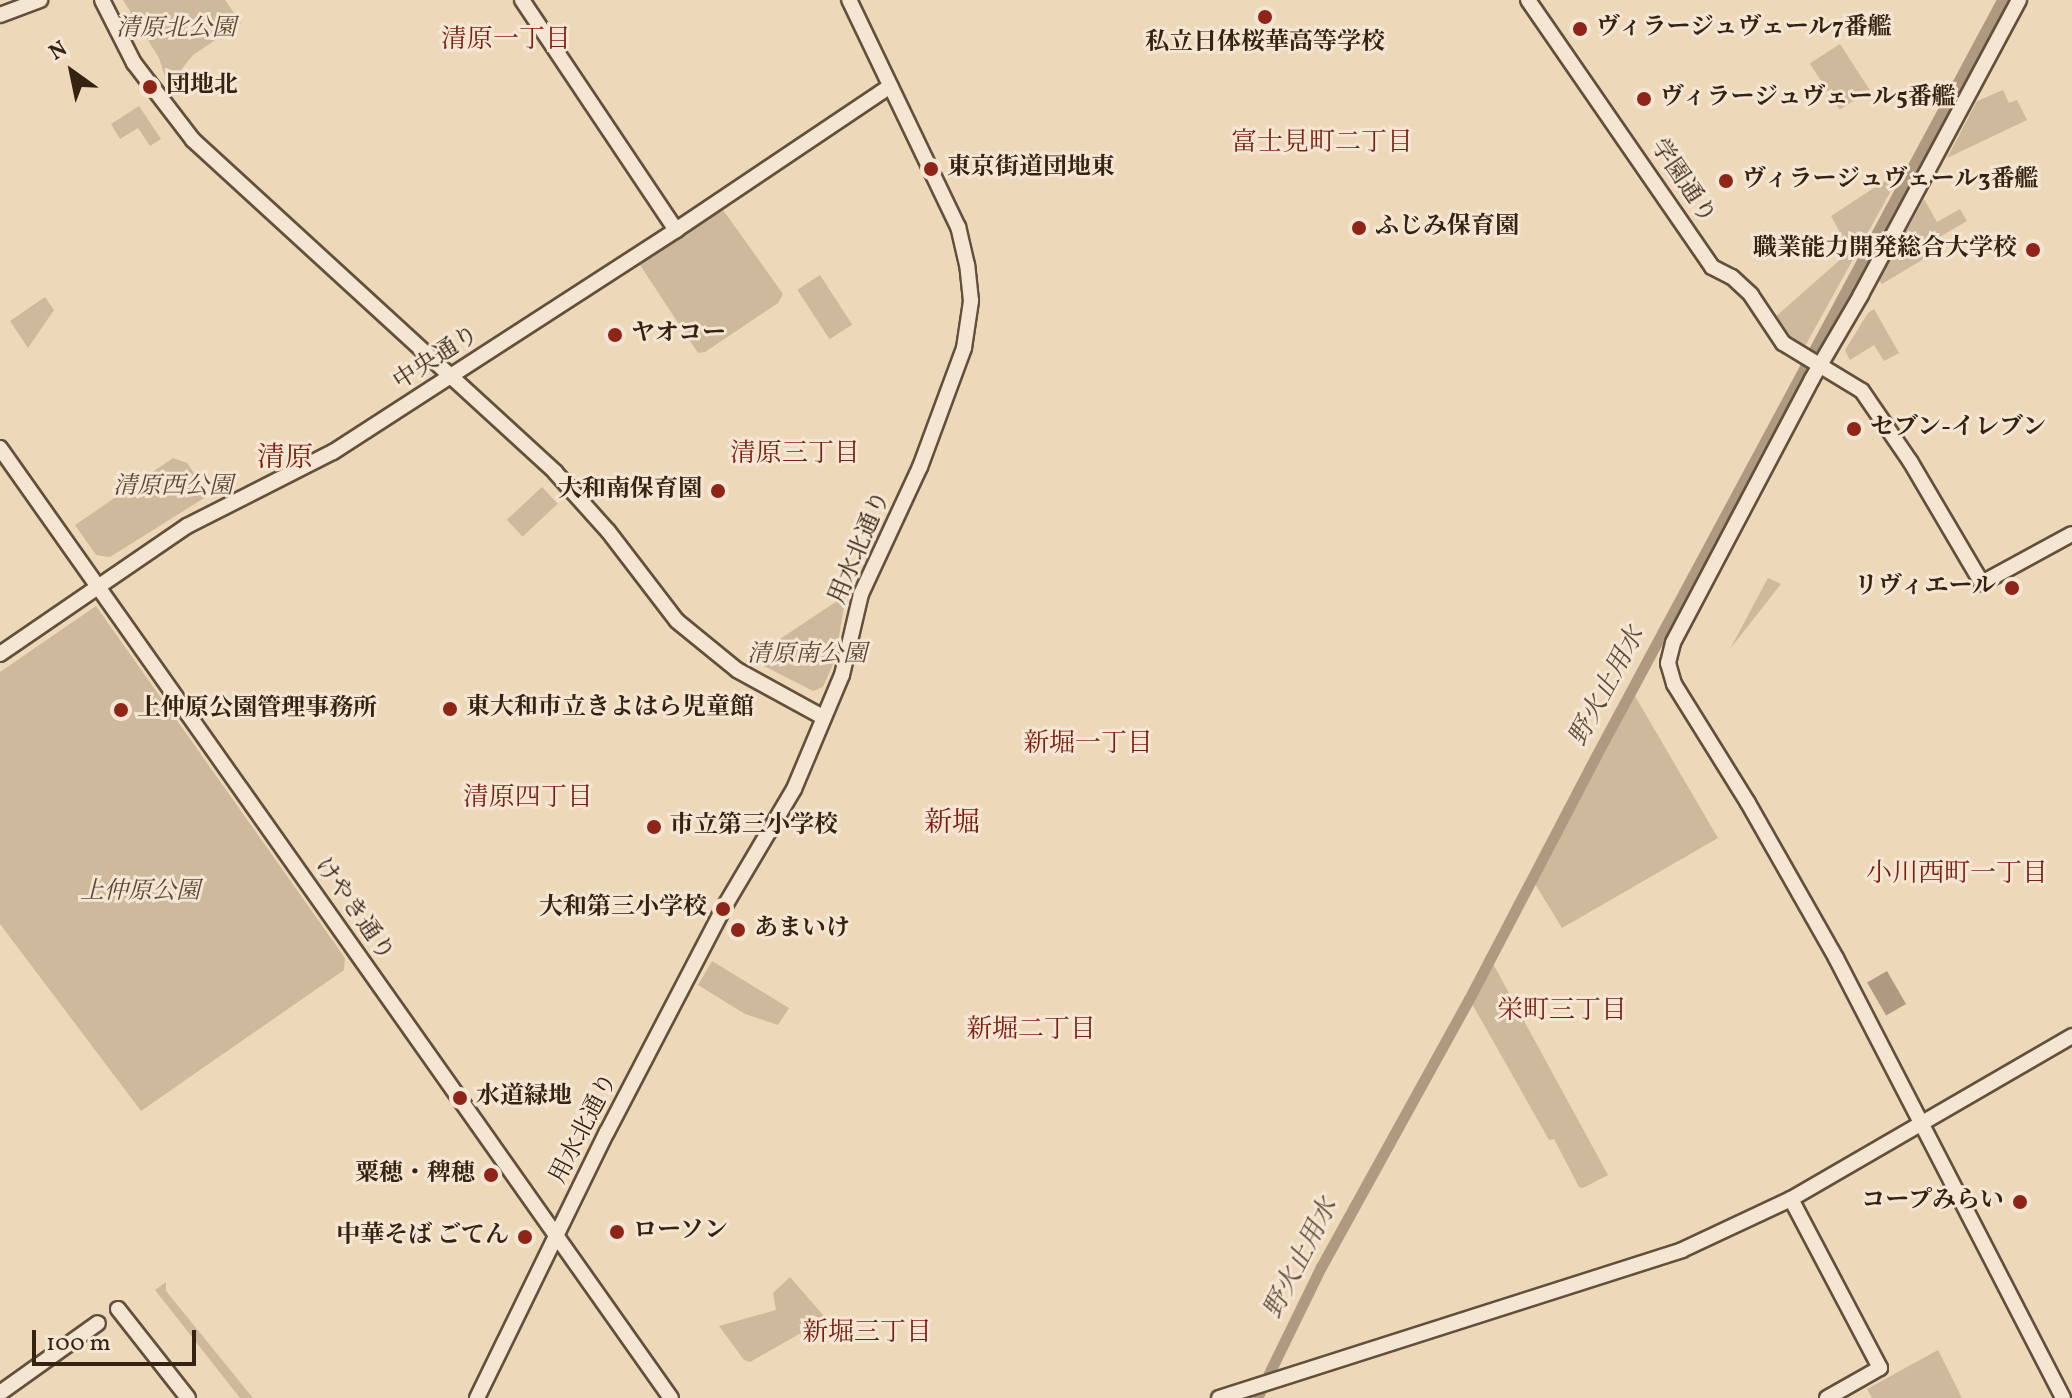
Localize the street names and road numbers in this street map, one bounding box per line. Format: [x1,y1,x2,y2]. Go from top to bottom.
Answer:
street label: 学園通り [1643,134,1721,230]
street label: 中央通り [389,321,485,397]
street label: 用水北通り [824,487,898,609]
street label: けやき通り [307,853,399,967]
street label: 用水北通り [545,1069,625,1189]

